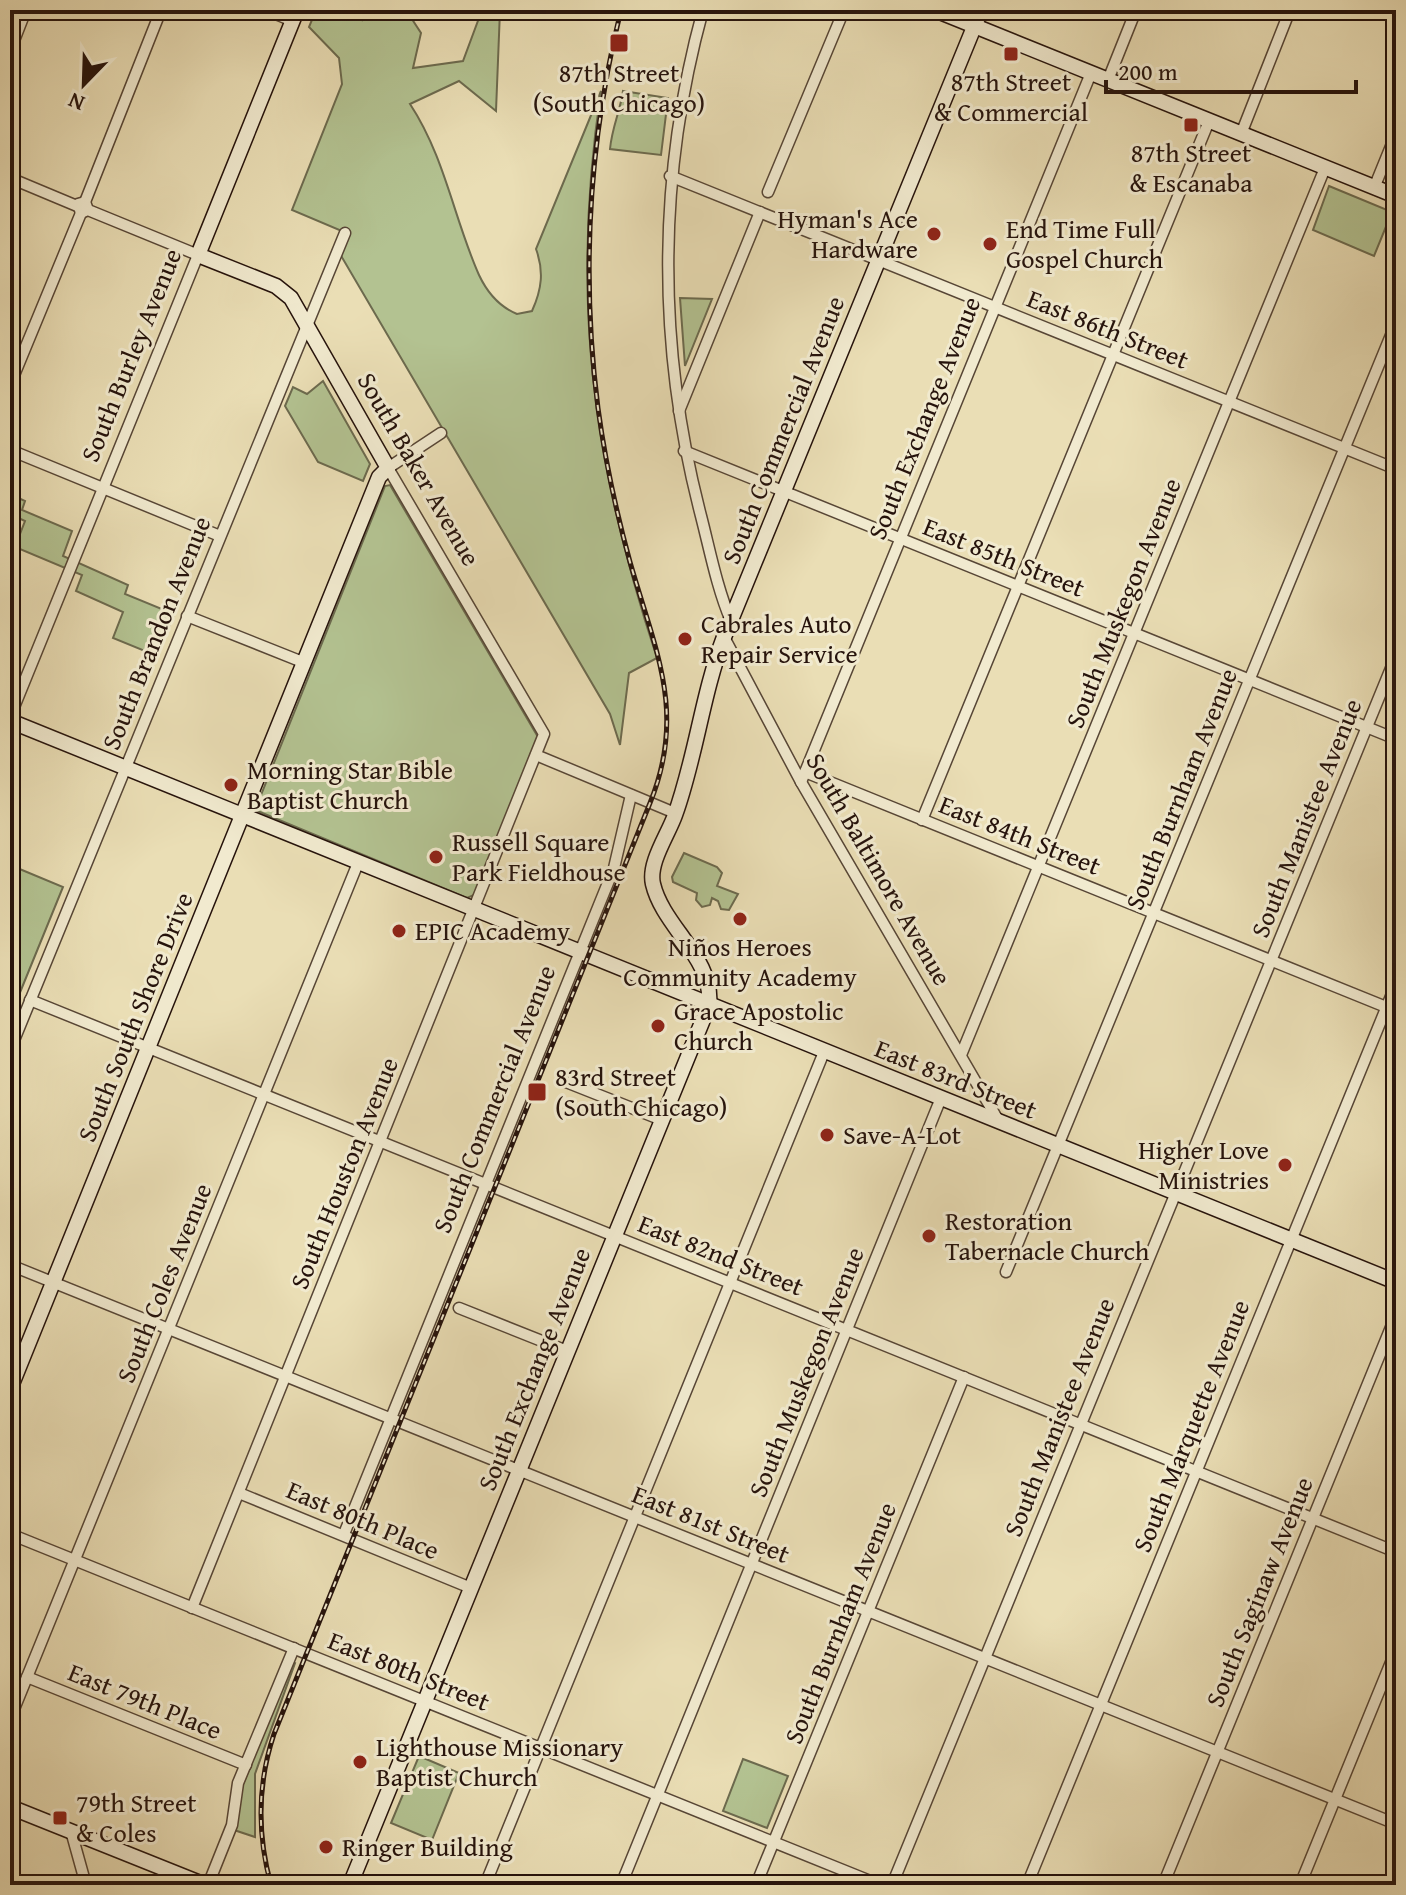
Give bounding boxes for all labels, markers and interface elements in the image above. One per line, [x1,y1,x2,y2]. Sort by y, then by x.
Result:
marker: 87th Street (South Chicago) [608,32,630,54]
north arrow [44,44,124,124]
scale bar [1106,44,1356,94]
marker: 87th Street & Commercial [1002,45,1020,63]
place label: 87th Street (South Chicago) [533,53,705,122]
text: 200 m [1118,54,1178,89]
place label: 87th Street & Commercial [934,62,1088,131]
text: N [63,85,89,120]
marker: 87th Street & Escanaba [1182,116,1200,134]
place label: 87th Street & Escanaba [1129,133,1253,202]
place label: Hyman's Ace Hardware [777,199,918,268]
place label: End Time Full Gospel Church [1006,209,1163,278]
marker: Hyman's Ace Hardware [925,225,943,243]
marker: End Time Full Gospel Church [981,235,999,253]
street label: South Burley Avenue [70,242,191,467]
street label: East 86th Street [1022,278,1195,379]
street label: South Commercial Avenue [711,290,854,570]
street label: South Exchange Avenue [857,290,990,545]
street label: South Baker Avenue [348,365,491,573]
street label: South Muskegon Avenue [1055,472,1191,734]
street label: East 85th Street [918,506,1091,607]
street label: South Brandon Avenue [91,510,220,756]
place label: Cabrales Auto Repair Service [701,604,858,673]
marker: Cabrales Auto Repair Service [676,630,694,648]
street label: South Burnham Avenue [1114,662,1247,915]
street label: South Manistee Avenue [1240,692,1371,943]
street label: South Baltimore Avenue [797,745,962,992]
place label: Morning Star Bible Baptist Church [247,750,453,819]
marker: Morning Star Bible Baptist Church [222,776,240,794]
street label: East 84th Street [934,784,1107,885]
place label: Russell Square Park Fieldhouse [452,822,626,891]
marker: Russell Square Park Fieldhouse [427,848,445,866]
street label: South South Shore Drive [67,886,202,1148]
marker: Niños Heroes Community Academy [731,910,749,928]
place label: EPIC Academy [415,911,570,950]
marker: EPIC Academy [390,922,408,940]
place label: Niños Heroes Community Academy [623,927,857,996]
street label: South Commercial Avenue [422,959,565,1239]
place label: Grace Apostolic Church [674,991,843,1060]
marker: Grace Apostolic Church [649,1017,667,1035]
street label: East 83rd Street [869,1028,1043,1129]
street label: South Houston Avenue [279,1051,408,1295]
place label: 83rd Street (South Chicago) [555,1057,727,1126]
marker: 83rd Street (South Chicago) [526,1081,548,1103]
place label: Save-A-Lot [843,1115,961,1154]
marker: Save-A-Lot [818,1126,836,1144]
place label: Higher Love Ministries [1138,1130,1269,1199]
marker: Higher Love Ministries [1276,1156,1294,1174]
street label: South Coles Avenue [106,1177,221,1389]
place label: Restoration Tabernacle Church [945,1201,1150,1270]
street label: East 82nd Street [632,1204,810,1306]
marker: Restoration Tabernacle Church [920,1227,938,1245]
street label: South Exchange Avenue [467,1241,600,1496]
street label: South Muskegon Avenue [738,1241,874,1503]
street label: South Manistee Avenue [993,1291,1124,1542]
street label: South Marquette Avenue [1122,1294,1259,1558]
street label: East 80th Place [281,1470,446,1569]
street label: South Saginaw Avenue [1195,1471,1323,1713]
street label: East 81st Street [627,1474,796,1573]
street label: South Burnham Avenue [773,1496,906,1749]
street label: East 80th Street [323,1620,496,1721]
street label: East 79th Place [63,1652,228,1749]
place label: Lighthouse Missionary Baptist Church [376,1727,623,1796]
marker: Lighthouse Missionary Baptist Church [351,1753,369,1771]
place label: 79th Street & Coles [76,1783,196,1852]
marker: 79th Street & Coles [51,1809,69,1827]
place label: Ringer Building [342,1827,513,1866]
marker: Ringer Building [317,1838,335,1856]

